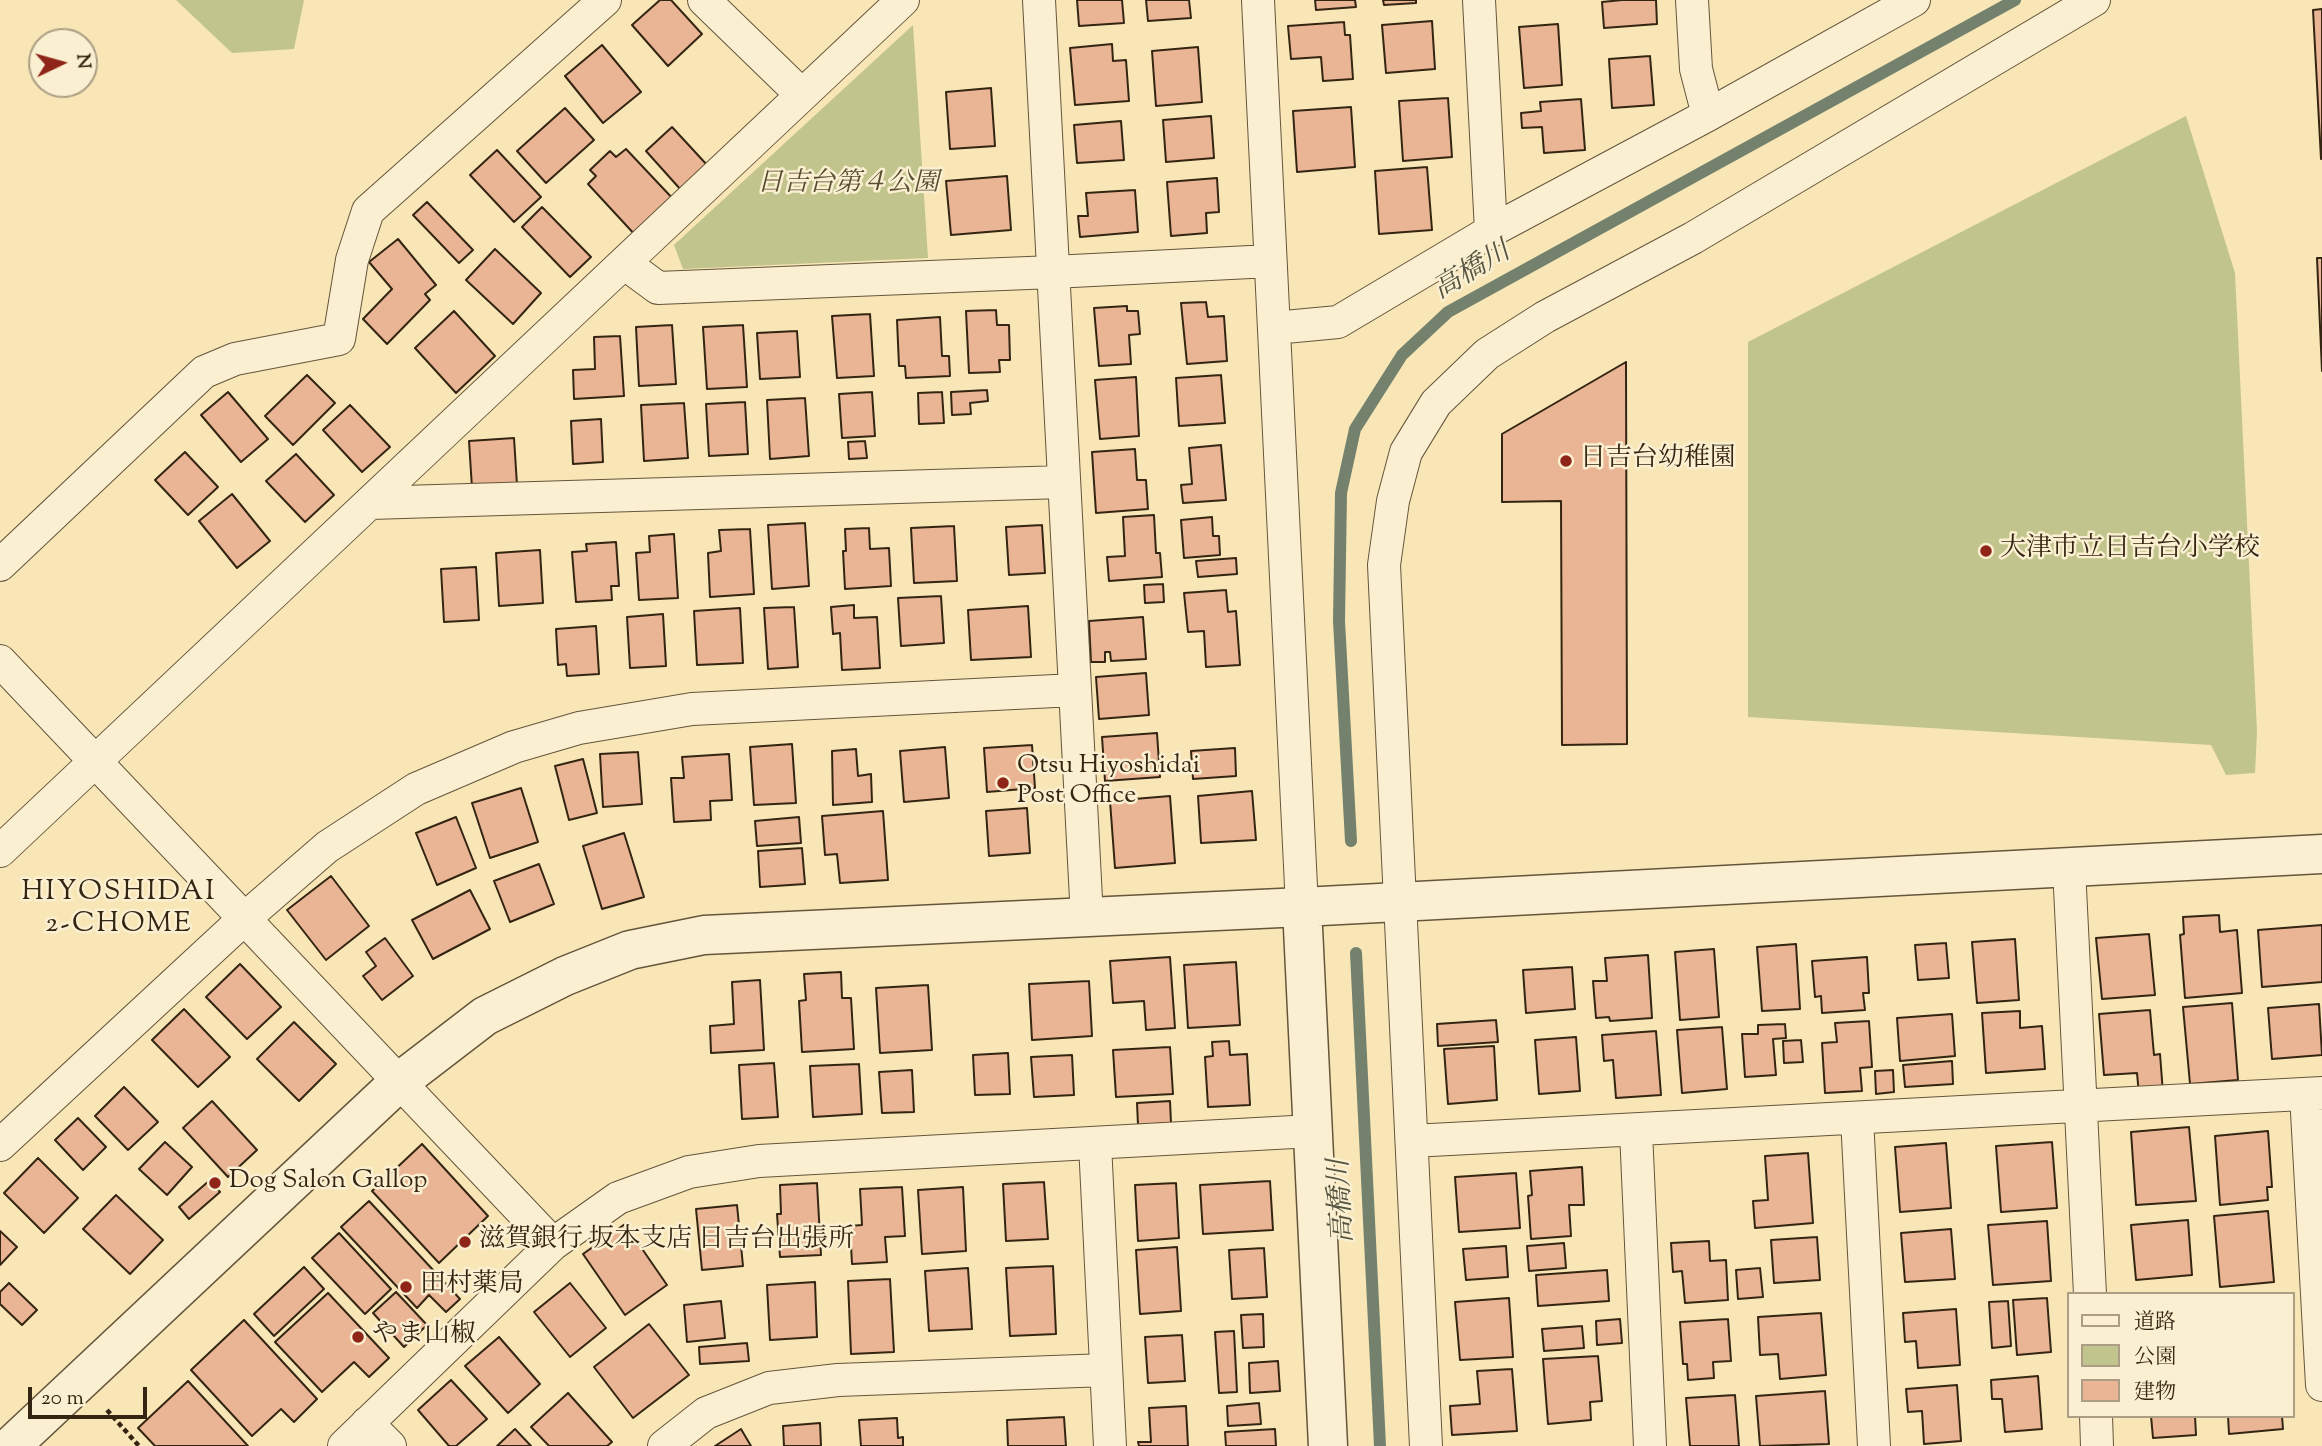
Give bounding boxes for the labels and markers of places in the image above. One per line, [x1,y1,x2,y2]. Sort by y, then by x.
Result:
place label: 日吉台幼稚園 [1580,445,1736,477]
marker: 日吉台幼稚園 [1558,453,1574,469]
place label: 大津市立日吉台小学校 [2000,535,2260,567]
marker: 大津市立日吉台小学校 [1978,543,1994,559]
place label: Otsu Hiyoshidai Post Office [1017,752,1200,814]
marker: Otsu Hiyoshidai Post Office [995,775,1011,791]
place label: Dog Salon Gallop [229,1167,428,1199]
marker: Dog Salon Gallop [207,1175,223,1191]
place label: 滋賀銀行 坂本支店 日吉台出張所 [479,1226,854,1258]
marker: 滋賀銀行 坂本支店 日吉台出張所 [457,1234,473,1250]
place label: 田村薬局 [420,1271,524,1303]
marker: 田村薬局 [398,1279,414,1295]
place label: やま山椒 [372,1321,476,1353]
marker: やま山椒 [350,1329,366,1345]

